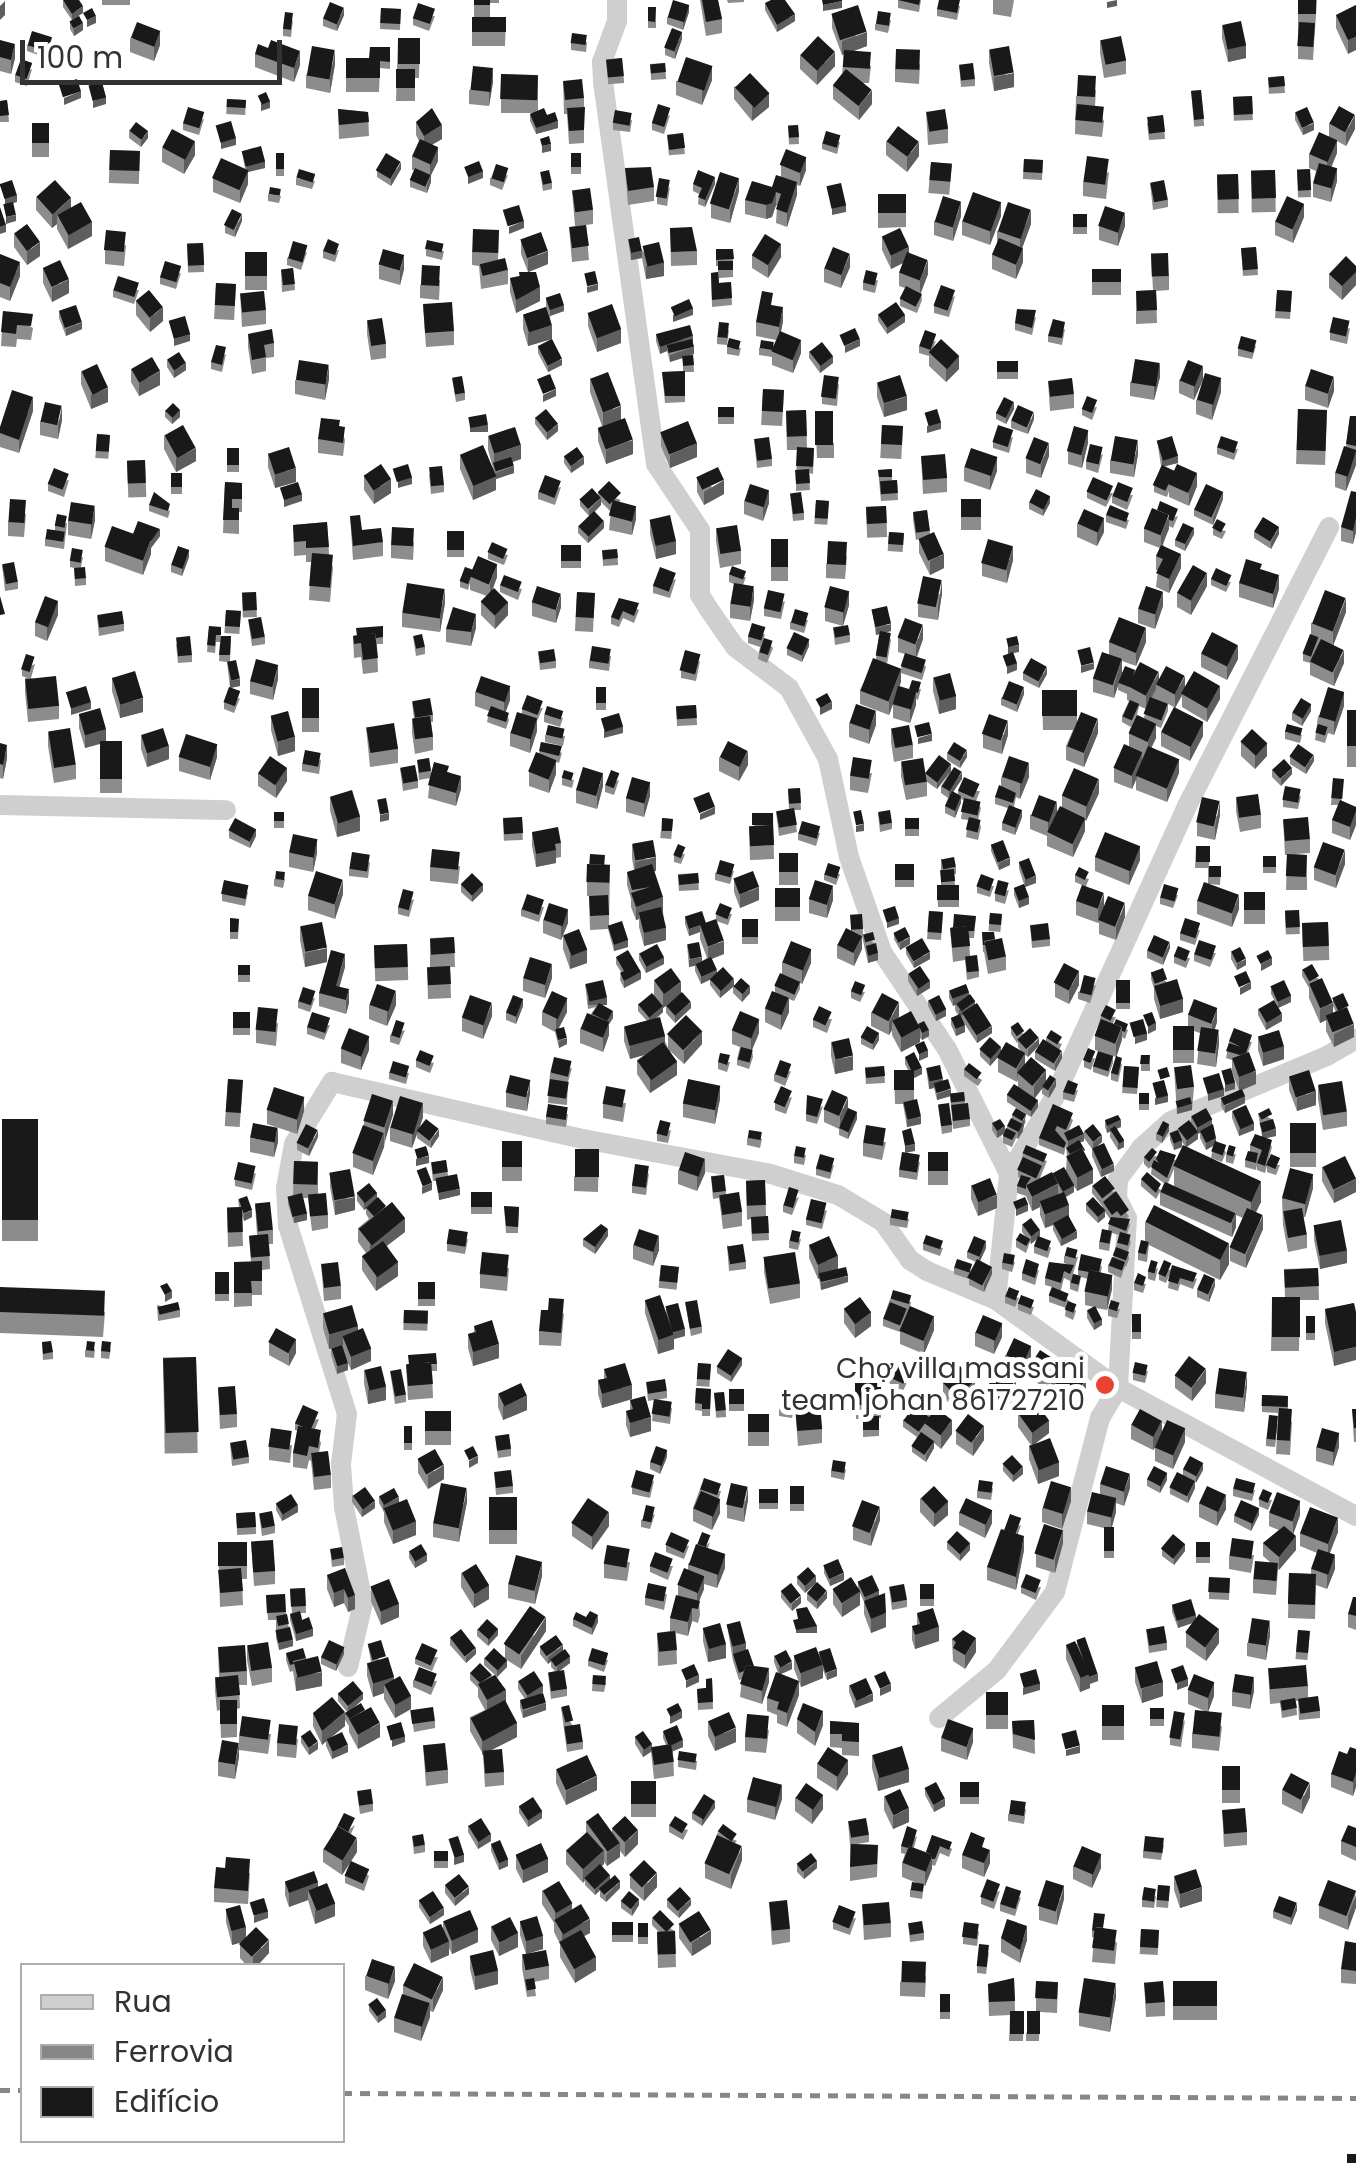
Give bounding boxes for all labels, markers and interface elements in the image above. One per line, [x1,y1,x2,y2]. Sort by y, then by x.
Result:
scale bar [25,20,288,82]
text: 100 m [37,36,123,79]
place label: Chợ villa massani team johan 861727210 [781,1352,1085,1418]
marker: Chợ villa massani team johan 861727210 [1094,1374,1116,1396]
legend [20,1963,345,2143]
text: Rua [114,1980,172,2023]
text: Ferrovia [114,2030,234,2073]
text: Edifício [114,2080,219,2123]

